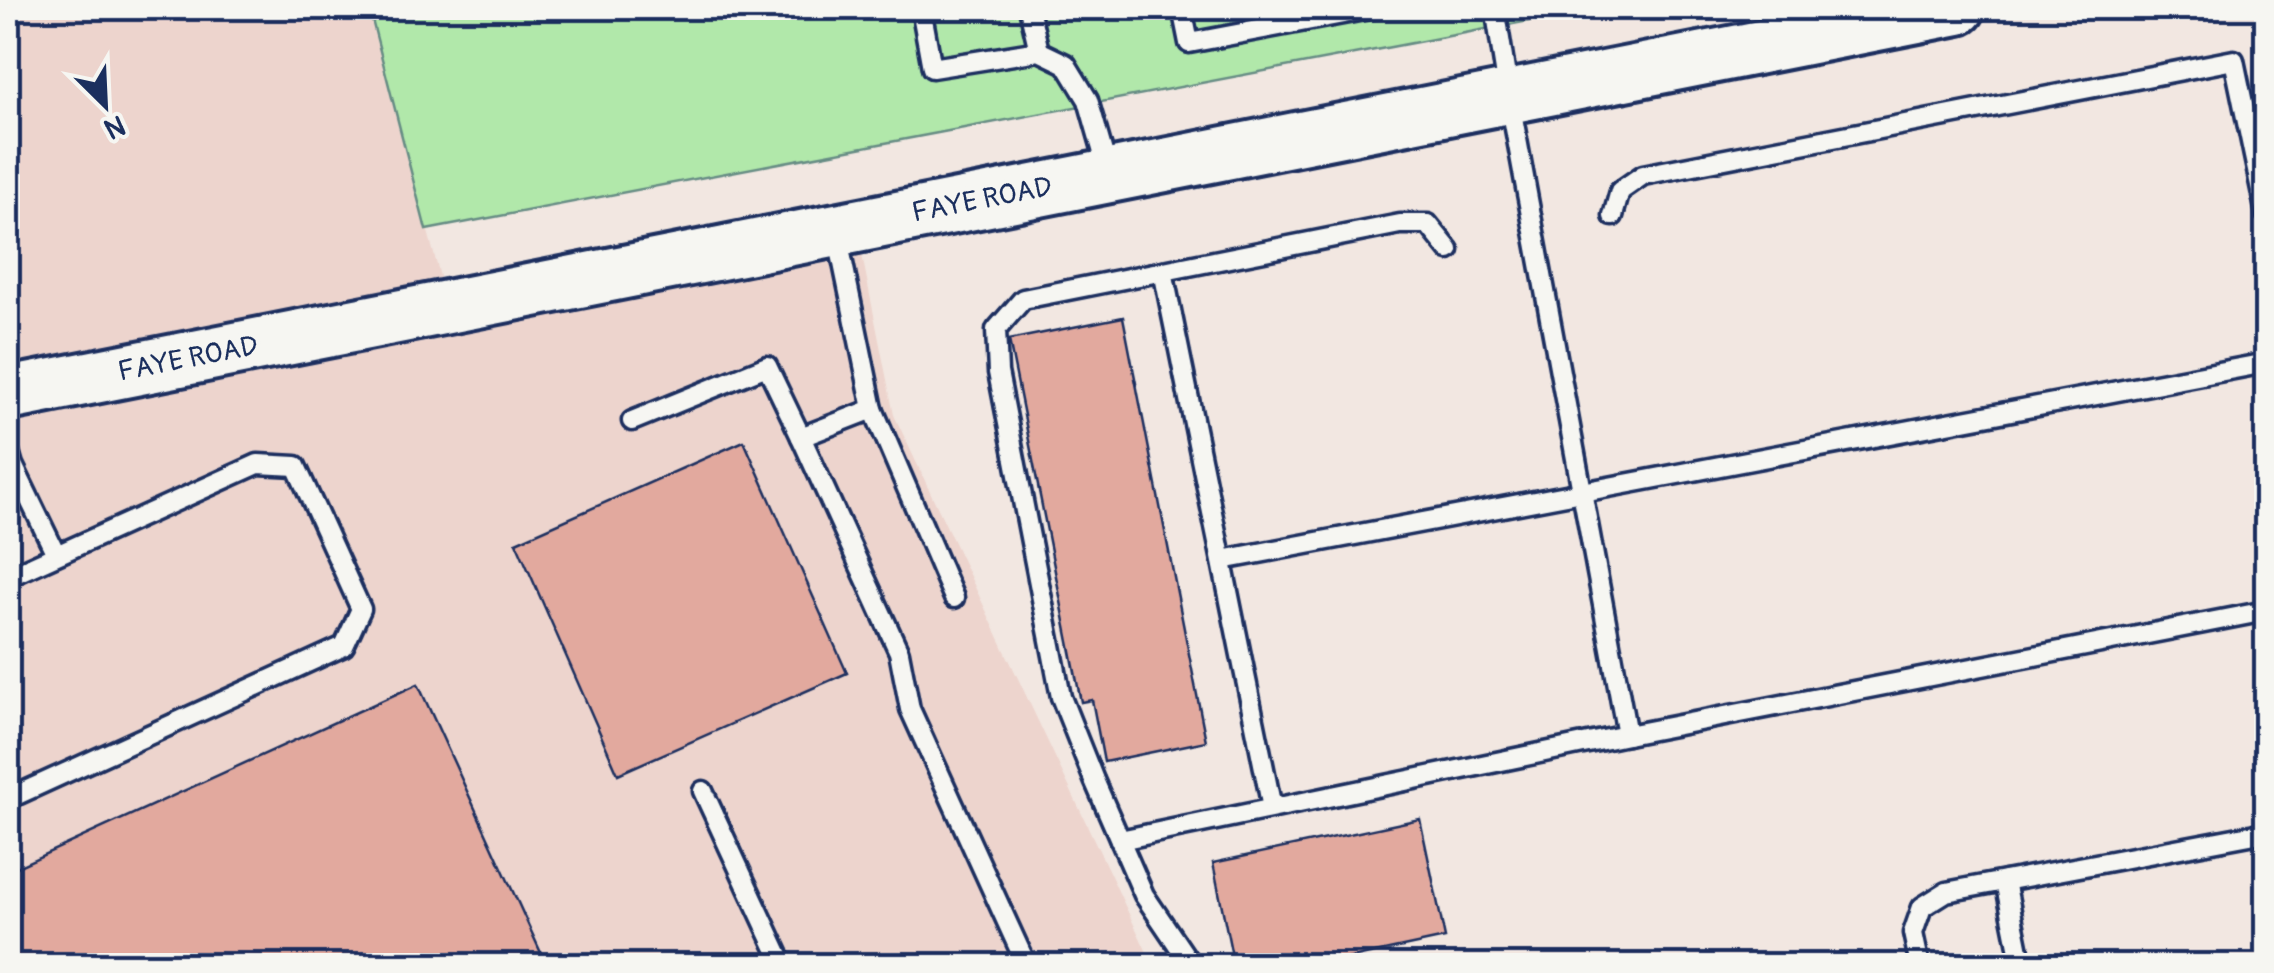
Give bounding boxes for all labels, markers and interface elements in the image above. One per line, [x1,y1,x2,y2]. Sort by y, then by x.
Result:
north arrow [55,55,155,155]
text: N [99,107,130,146]
street label: FAYE ROAD [909,169,1055,231]
street label: FAYE ROAD [115,328,261,390]

